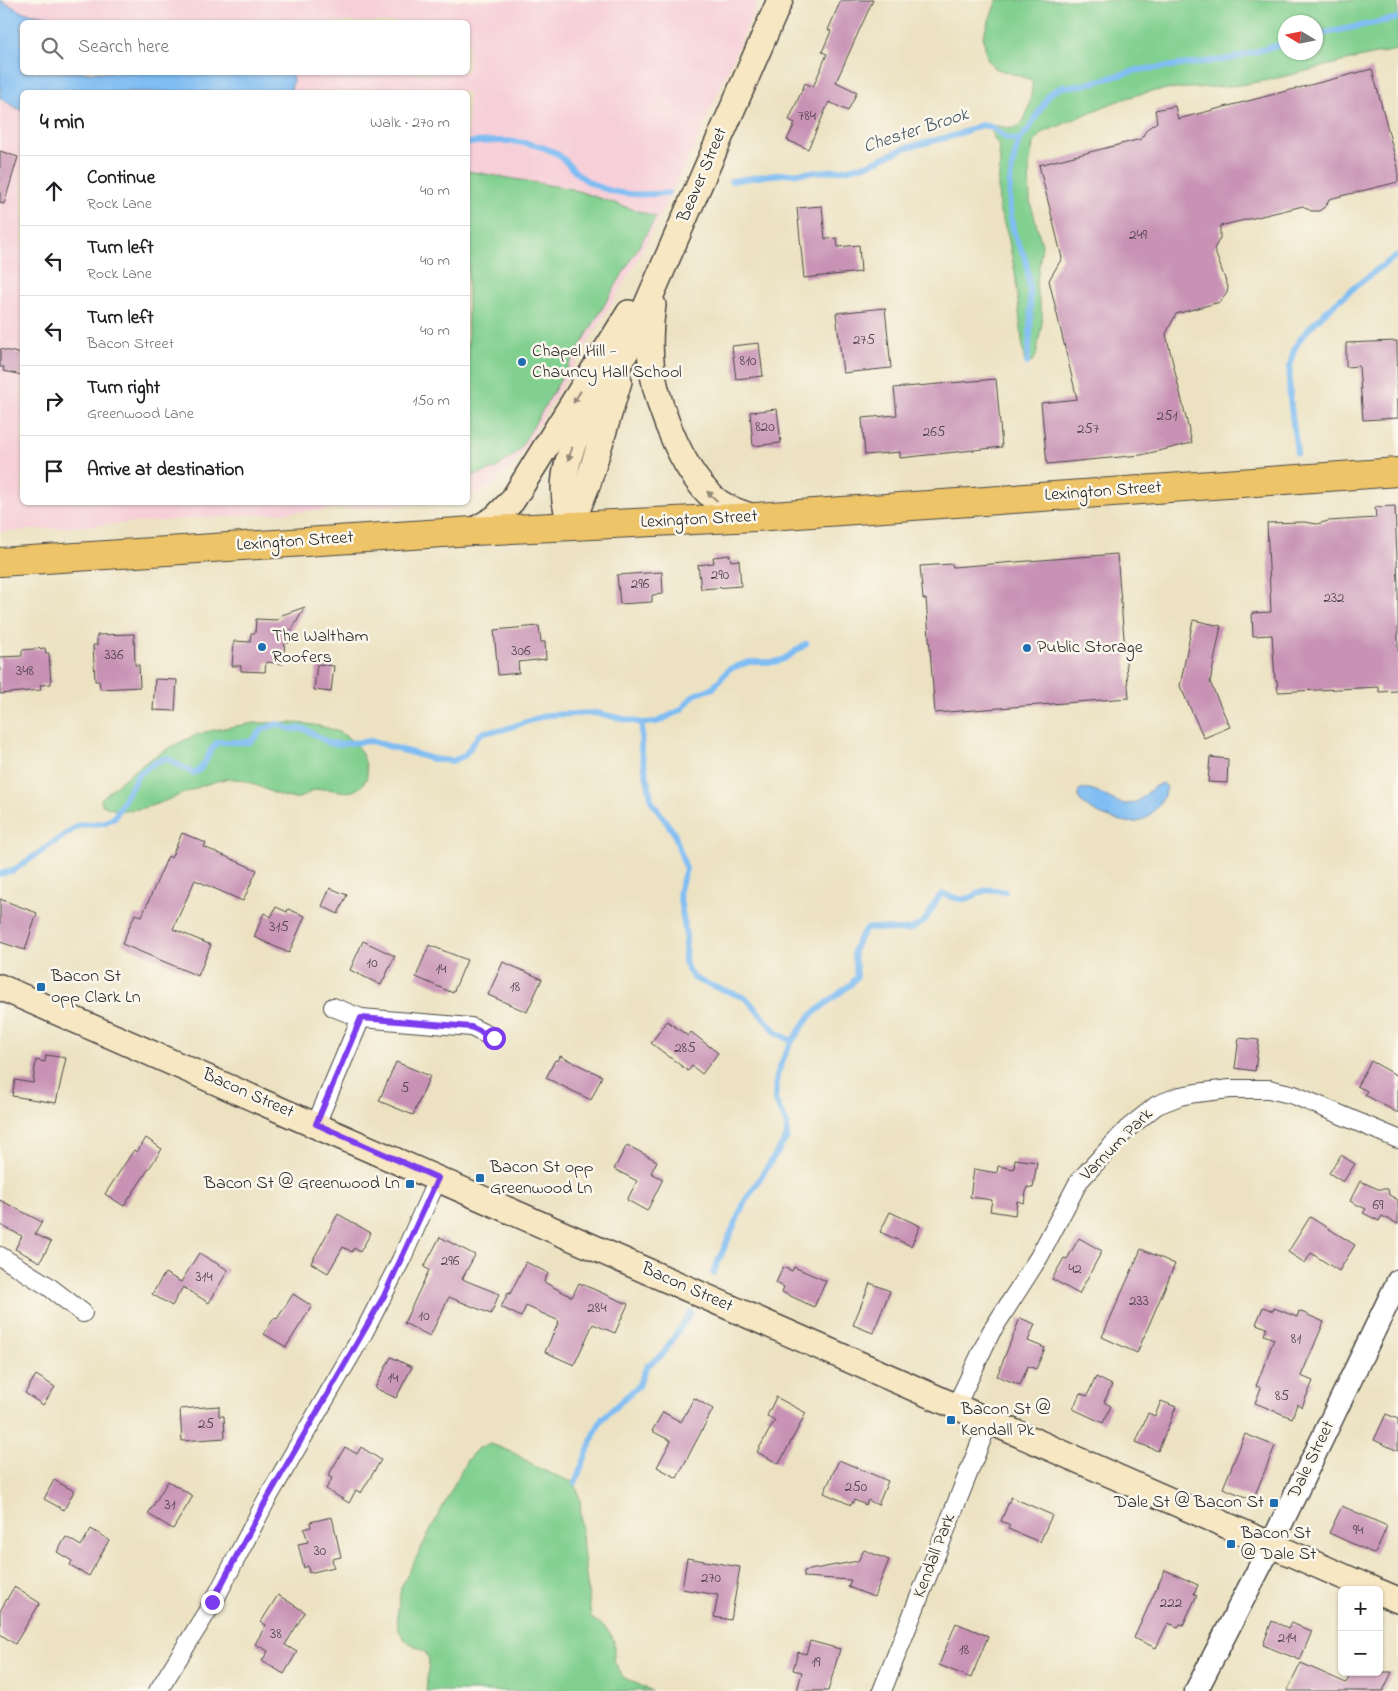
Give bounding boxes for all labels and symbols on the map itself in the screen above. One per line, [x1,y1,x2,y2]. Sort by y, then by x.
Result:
north arrow [1278,15,1323,60]
water label: Chester Brook [860,101,973,161]
house number: 784 [798,105,816,127]
street label: Beaver Street [671,123,735,227]
house number: 249 [1129,224,1148,246]
house number: 275 [853,329,876,351]
place label: Chapel Hill - Chauncy Hall School [532,339,682,386]
house number: 810 [740,350,757,372]
marker: Chapel Hill - Chauncy Hall School [516,356,528,368]
one-way arrow [572,390,581,403]
house number: 251 [1157,405,1178,427]
house number: 820 [755,416,775,438]
house number: 257 [1077,418,1099,440]
house number: 265 [923,421,946,443]
one-way arrow [566,446,573,461]
street label: Lexington Street [1044,475,1162,510]
one-way arrow [706,490,718,502]
street label: Lexington Street [640,504,758,537]
street label: Lexington Street [236,525,354,560]
house number: 290 [711,564,730,586]
house number: 296 [631,573,650,595]
house number: 232 [1323,587,1345,609]
place label: The Waltham Roofers [272,624,368,671]
place label: Public Storage [1037,635,1144,662]
house number: 306 [511,640,531,662]
marker: The Waltham Roofers [256,641,268,653]
marker: Public Storage [1021,642,1033,654]
house number: 336 [105,644,124,666]
house number: 348 [16,660,34,682]
house number: 315 [269,916,289,938]
house number: 10 [366,952,378,974]
house number: 14 [436,958,446,980]
place label: Bacon St opp Clark Ln [50,964,141,1011]
house number: 18 [510,976,521,998]
marker: Bacon St opp Clark Ln [35,981,47,993]
route start [483,1027,506,1050]
house number: 285 [674,1037,696,1059]
street label: Bacon Street [197,1062,298,1126]
house number: 5 [401,1077,410,1099]
street label: Varnum Park [1074,1103,1159,1188]
place label: Bacon St opp Greenwood Ln [489,1155,594,1202]
place label: Bacon St @ Greenwood Ln [203,1171,400,1197]
marker: Bacon St opp Greenwood Ln [474,1172,486,1184]
marker: Bacon St @ Greenwood Ln [404,1178,416,1190]
house number: 69 [1372,1194,1384,1216]
house number: 296 [441,1250,460,1272]
street label: Bacon Street [636,1256,737,1320]
house number: 42 [1068,1258,1082,1280]
house number: 314 [195,1266,213,1288]
house number: 233 [1129,1290,1149,1312]
house number: 284 [587,1297,607,1319]
house number: 10 [418,1305,430,1327]
house number: 81 [1291,1328,1301,1350]
house number: 14 [388,1367,398,1389]
house number: 85 [1275,1385,1290,1407]
place label: Bacon St @ Kendall Pk [960,1397,1051,1444]
house number: 25 [198,1413,214,1435]
marker: Bacon St @ Kendall Pk [945,1414,957,1426]
street label: Dale Street [1281,1417,1342,1504]
house number: 250 [845,1476,868,1498]
place label: Dale St @ Bacon St [1113,1490,1264,1516]
house number: 31 [165,1494,176,1516]
marker: Dale St @ Bacon St [1268,1497,1280,1509]
street label: Kendall Park [907,1510,963,1602]
house number: 94 [1353,1519,1363,1541]
place label: Bacon St @ Dale St [1240,1521,1316,1568]
marker: Bacon St @ Dale St [1225,1538,1237,1550]
house number: 30 [314,1540,327,1562]
house number: 270 [701,1567,722,1589]
route end [201,1591,224,1614]
house number: 222 [1160,1592,1183,1614]
house number: 38 [270,1623,282,1645]
house number: 214 [1278,1627,1296,1649]
house number: 18 [959,1639,970,1661]
house number: 19 [811,1651,821,1673]

